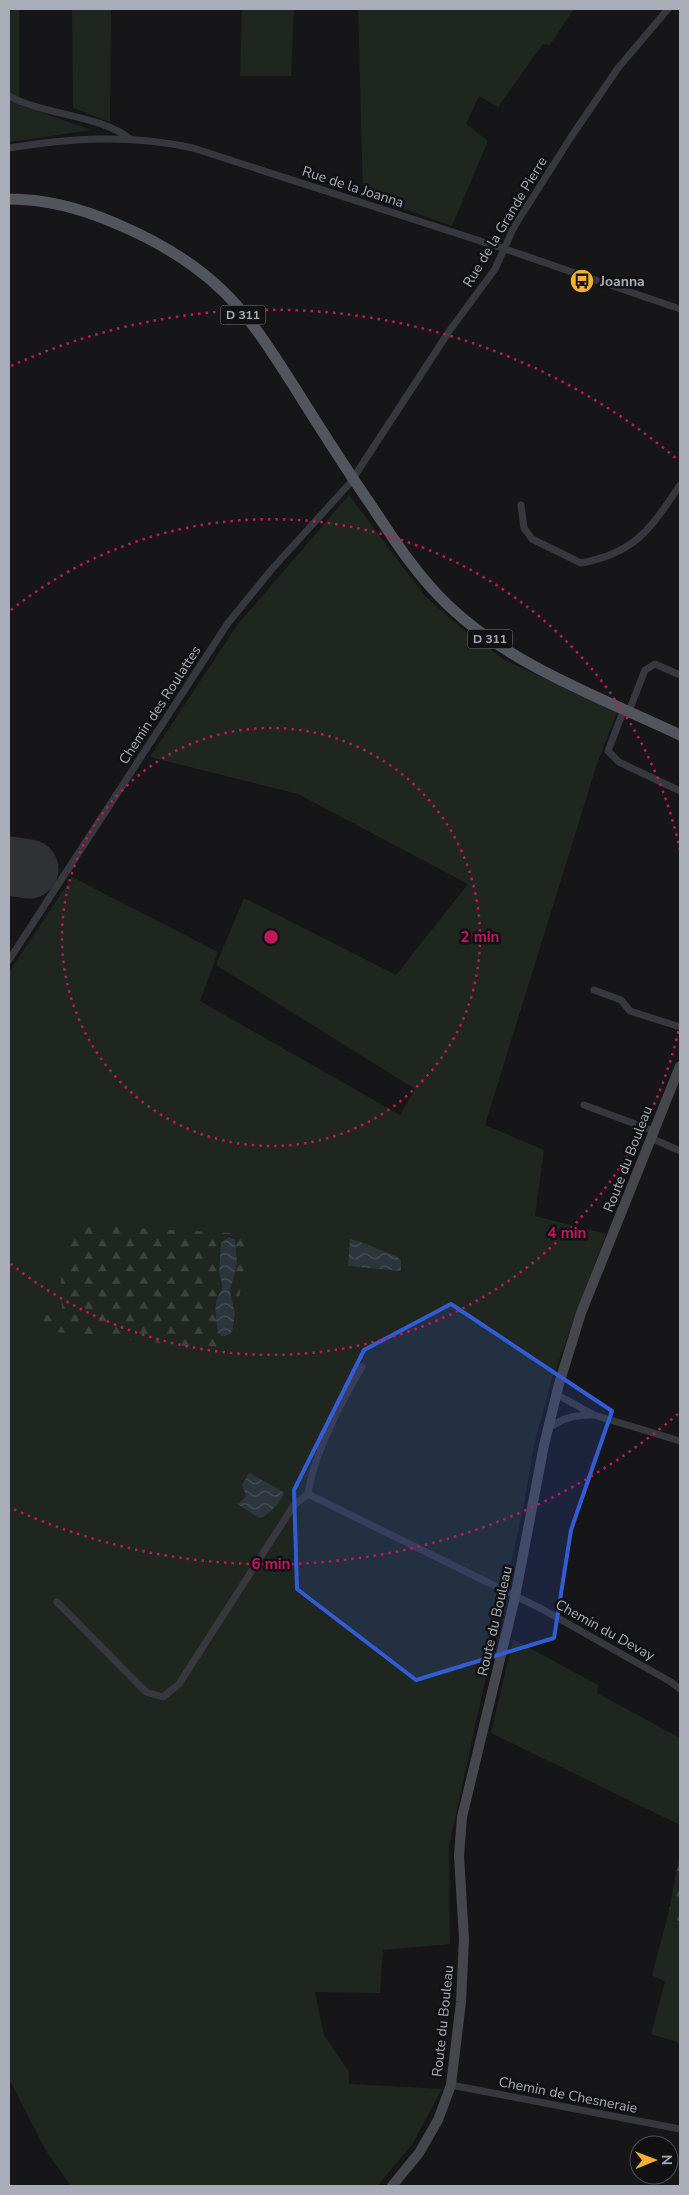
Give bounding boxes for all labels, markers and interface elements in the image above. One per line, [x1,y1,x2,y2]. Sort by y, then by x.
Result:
street label: Rue de la Grande Pierre [458,153,552,291]
street label: Rue de la Joanna [300,162,406,212]
bus stop icon: Joanna [569,268,595,294]
place label: Joanna [599,272,645,291]
road number: D 311 [220,306,266,324]
road number: D 311 [468,630,512,648]
street label: Chemin des Roulattes [115,642,206,768]
text: 2 min [461,927,499,947]
centre of rings [262,928,280,946]
street label: Route du Bouleau [599,1103,657,1215]
text: 4 min [548,1223,586,1243]
text: 6 min [252,1554,290,1574]
street label: Route du Bouleau [473,1564,517,1678]
street label: Chemin du Devay [552,1595,659,1666]
street label: Route du Bouleau [428,1964,458,2078]
street label: Chemin de Chesneraie [497,2072,639,2118]
north arrow [629,2135,679,2185]
text: N [657,2154,676,2165]

